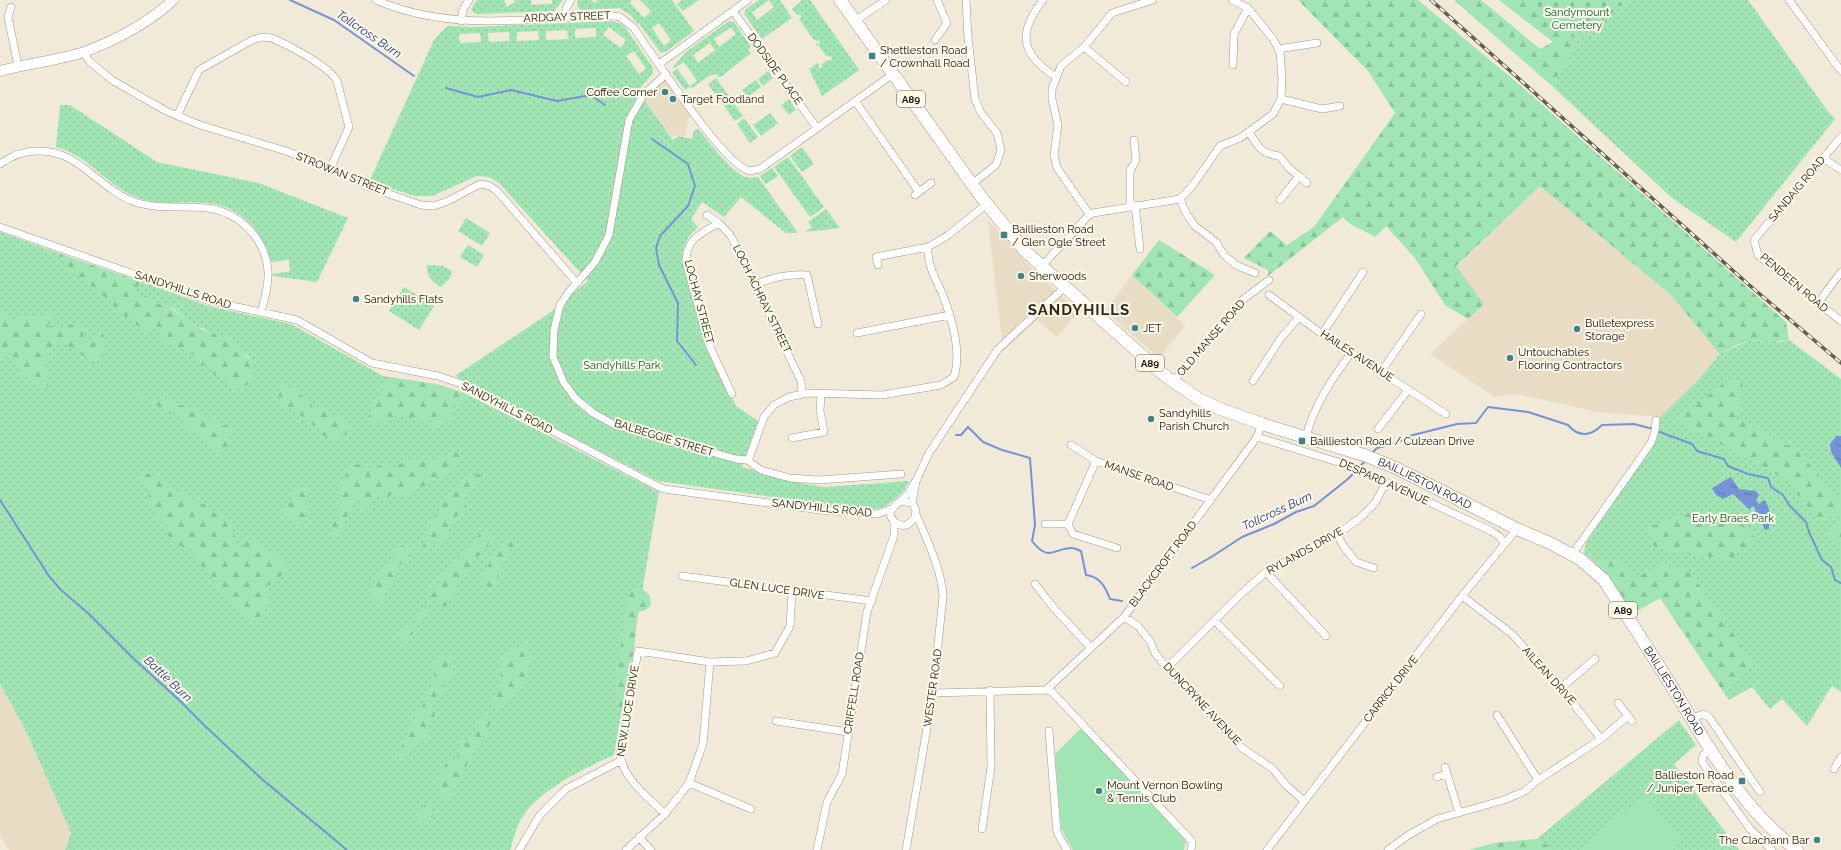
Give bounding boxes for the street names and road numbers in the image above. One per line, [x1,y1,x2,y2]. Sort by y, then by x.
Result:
street label: ARDGAY STREET [523,9,611,25]
street label: DODSIDE PLACE [745,31,806,108]
road number: A89 [897,91,925,107]
street label: STROWAN STREET [294,149,390,199]
street label: SANDAIG ROAD [1766,154,1828,224]
street label: LOCH ACHRAY STREET [730,243,794,356]
street label: PENDEEN ROAD [1757,251,1831,315]
street label: LOCHAY STREET [681,258,717,346]
street label: SANDYHILLS ROAD [133,268,233,312]
street label: OLD MANSE ROAD [1174,297,1248,379]
street label: HAILES AVENUE [1318,327,1396,385]
road number: A89 [1136,355,1164,371]
street label: SANDYHILLS ROAD [459,379,555,437]
street label: BALBEGGIE STREET [613,417,716,459]
street label: BAILLIESTON ROAD [1376,455,1474,512]
street label: DESPARD AVENUE [1337,456,1431,508]
street label: MANSE ROAD [1103,458,1175,494]
street label: SANDYHILLS ROAD [771,496,873,520]
street label: BLACKCROFT ROAD [1126,518,1200,610]
street label: RYLANDS DRIVE [1264,524,1346,577]
street label: GLEN LUCE DRIVE [729,576,826,602]
road number: A89 [1609,602,1637,618]
street label: AILEAN DRIVE [1519,644,1579,708]
street label: BAILLIESTON ROAD [1641,644,1707,738]
street label: WESTER ROAD [921,648,945,728]
street label: CRIFFELL ROAD [841,651,867,735]
street label: CARRICK DRIVE [1361,653,1421,725]
street label: DUNCRYNE AVENUE [1160,660,1244,748]
street label: NEW LUCE DRIVE [614,664,642,758]

